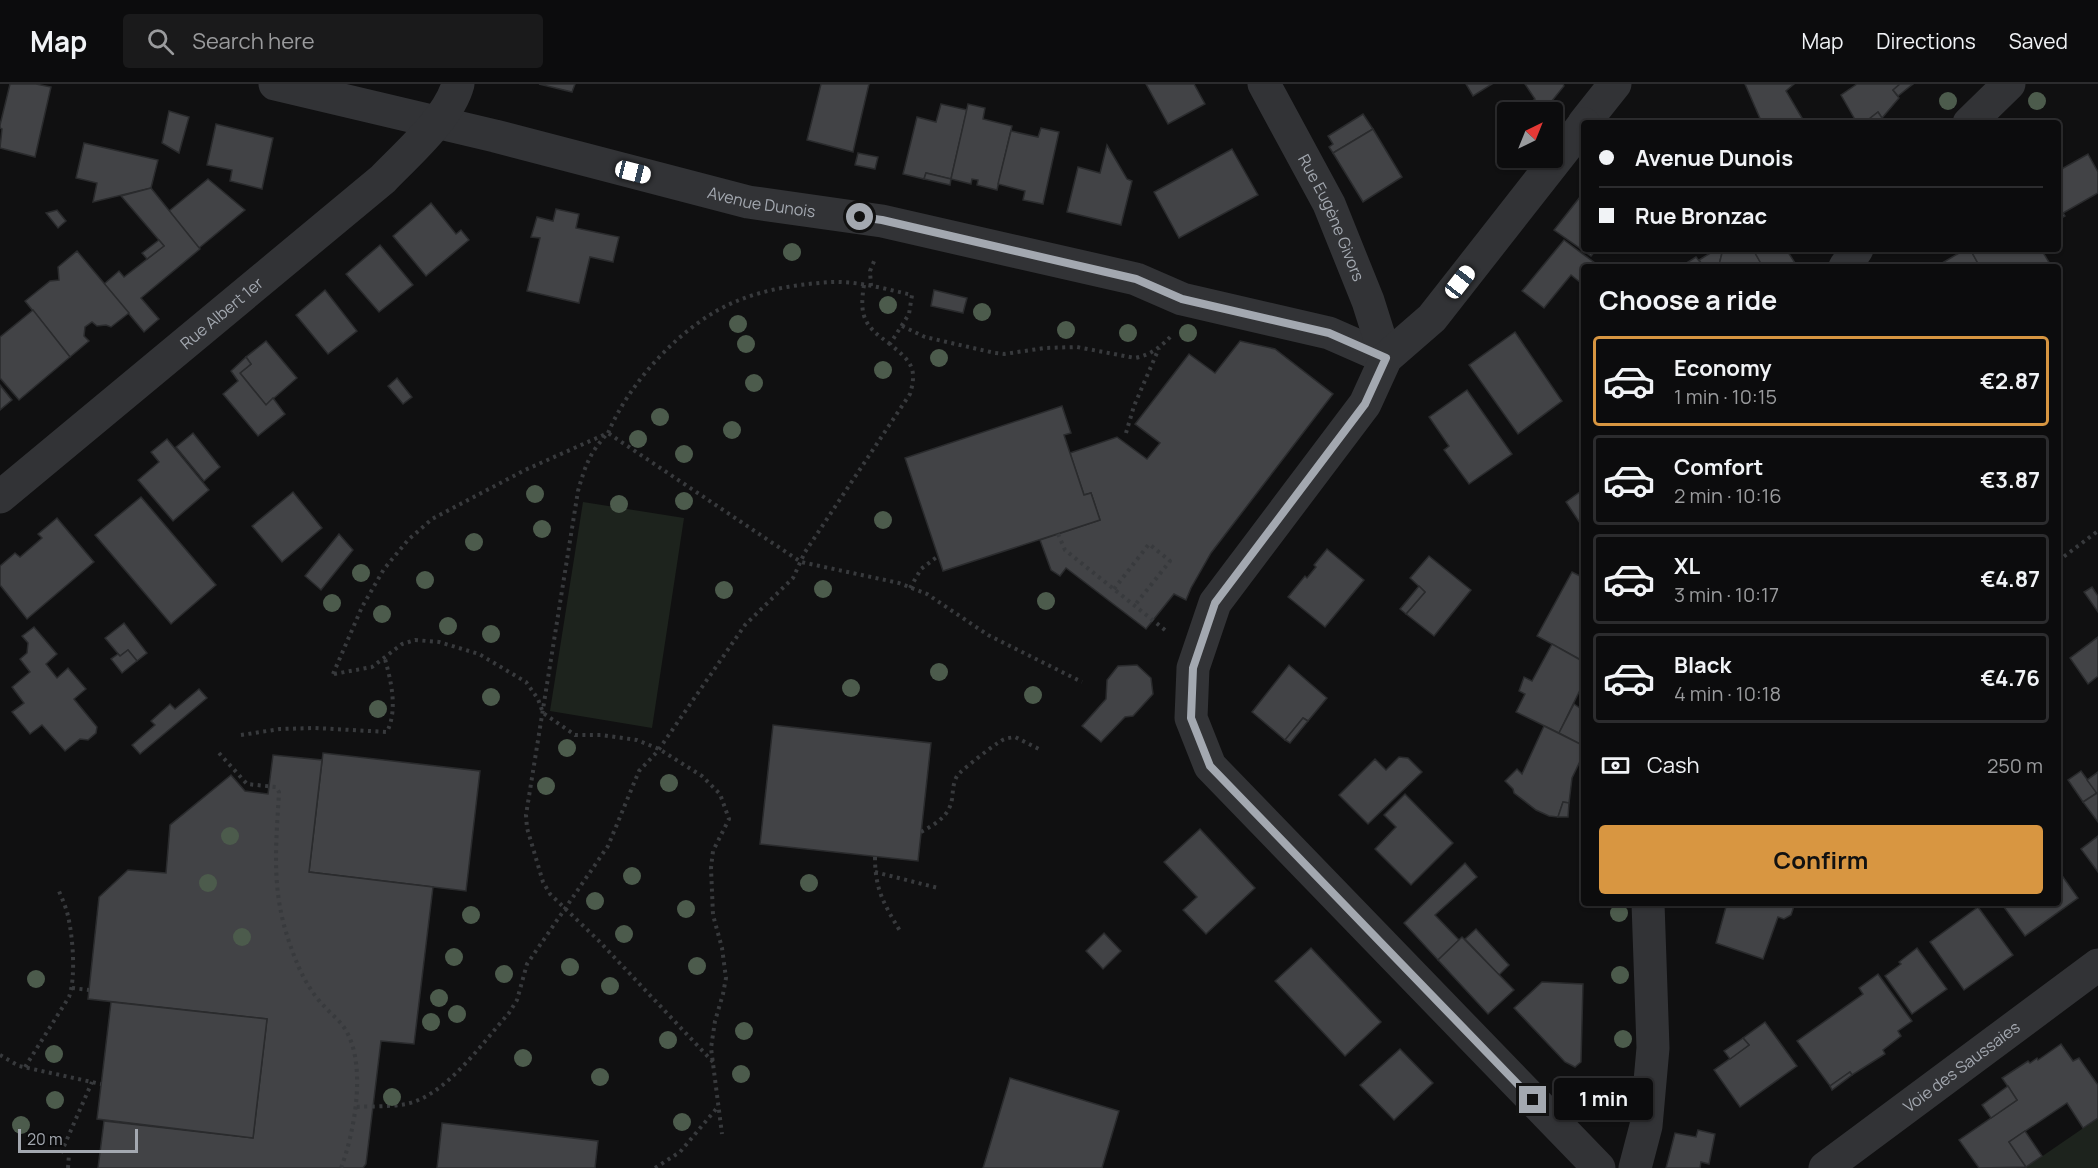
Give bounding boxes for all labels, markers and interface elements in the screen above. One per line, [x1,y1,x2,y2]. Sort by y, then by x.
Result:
search box [123,14,543,68]
text: Map [30,22,87,60]
icon: search [144,25,177,58]
text: Search here [192,26,315,56]
text: Map [1802,27,1843,55]
text: Directions [1876,27,1976,55]
text: Saved [2009,27,2068,55]
north arrow [1497,102,1563,168]
map controls [1497,102,1563,168]
text: Avenue Dunois [1635,143,1793,173]
street label: Rue Eugène Givors [1293,150,1370,284]
car [613,159,653,185]
street label: Avenue Dunois [705,181,817,222]
text: Rue Bronzac [1635,201,1767,231]
route start [846,203,873,230]
car [1442,262,1478,302]
street label: Rue Albert 1er [175,272,268,354]
text: Choose a ride [1599,281,1777,318]
text: Economy [1674,353,1772,383]
icon: car [1602,354,1656,408]
text: €2.87 [1980,366,2040,396]
text: 1 min · 10:15 [1674,383,1777,410]
text: Comfort [1674,452,1763,482]
icon: car [1602,453,1656,507]
text: €3.87 [1980,465,2040,495]
text: 2 min · 10:16 [1674,482,1782,509]
text: XL [1674,551,1700,581]
icon: car [1602,552,1656,606]
text: €4.87 [1981,564,2040,594]
text: 3 min · 10:17 [1674,581,1779,608]
text: Black [1674,650,1731,680]
icon: car [1602,651,1656,705]
text: €4.76 [1980,663,2040,693]
text: 4 min · 10:18 [1674,680,1781,707]
icon: cash [1599,749,1632,782]
text: Cash [1647,750,1700,780]
text: 250 m [1987,752,2043,779]
button: Confirm [1599,825,2043,894]
street label: Voie des Saussaies [1899,1016,2024,1117]
callout: 1 min [1554,1079,1653,1121]
text: 1 min [1579,1085,1628,1112]
route end [1519,1086,1546,1113]
scale bar [18,1126,138,1154]
text: 20 m [27,1128,63,1150]

